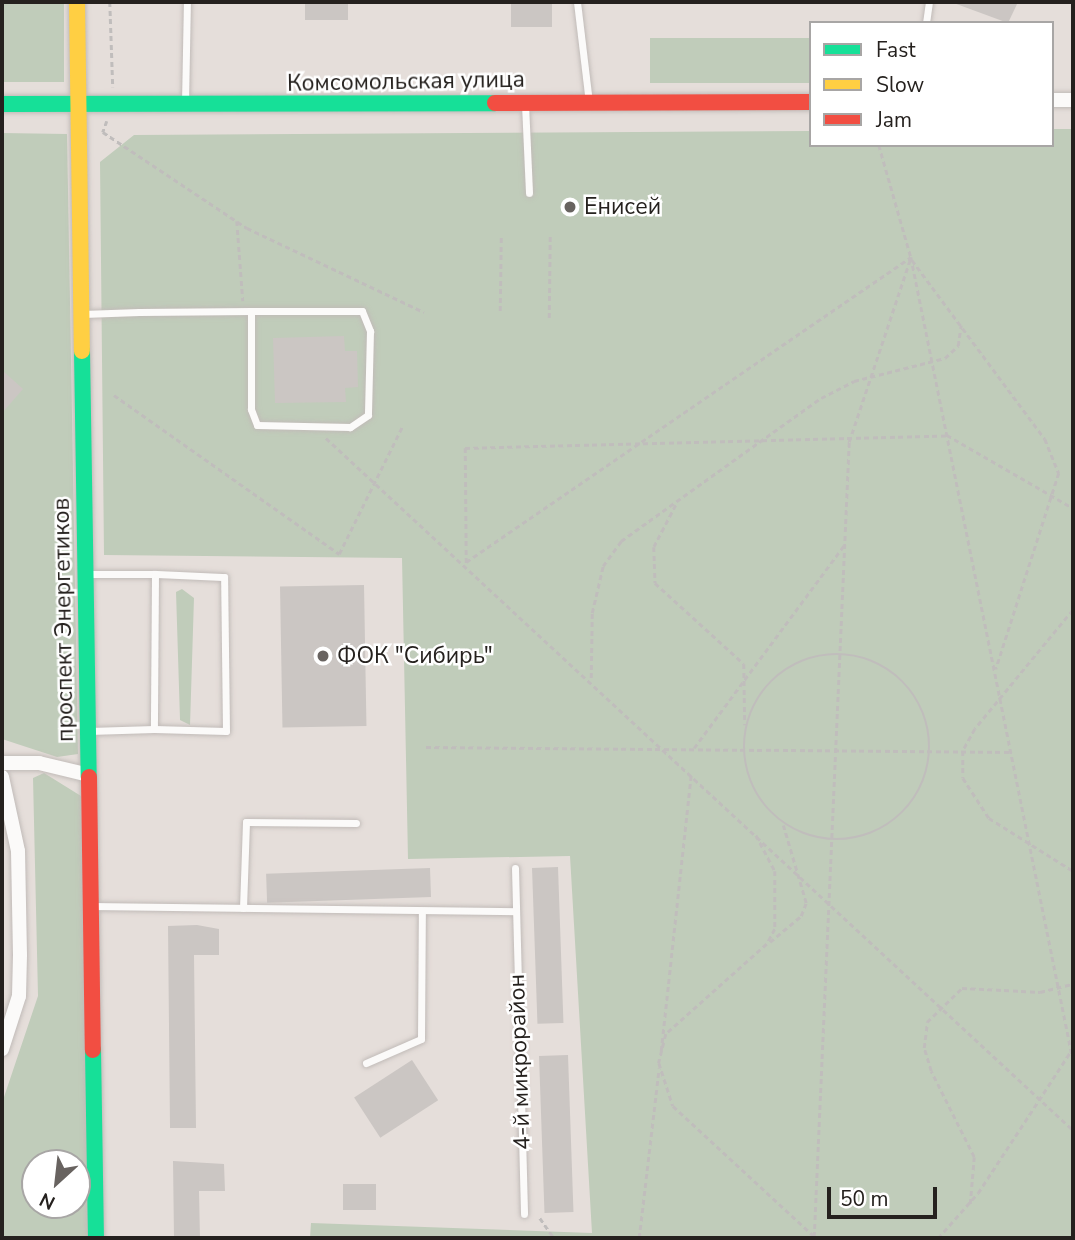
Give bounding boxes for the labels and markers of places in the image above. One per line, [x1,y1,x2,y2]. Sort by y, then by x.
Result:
place label: Енисей [584,193,661,221]
marker: Енисей [562,199,578,215]
place label: ФОК "Сибирь" [337,642,493,670]
marker: ФОК "Сибирь" [315,648,331,664]

